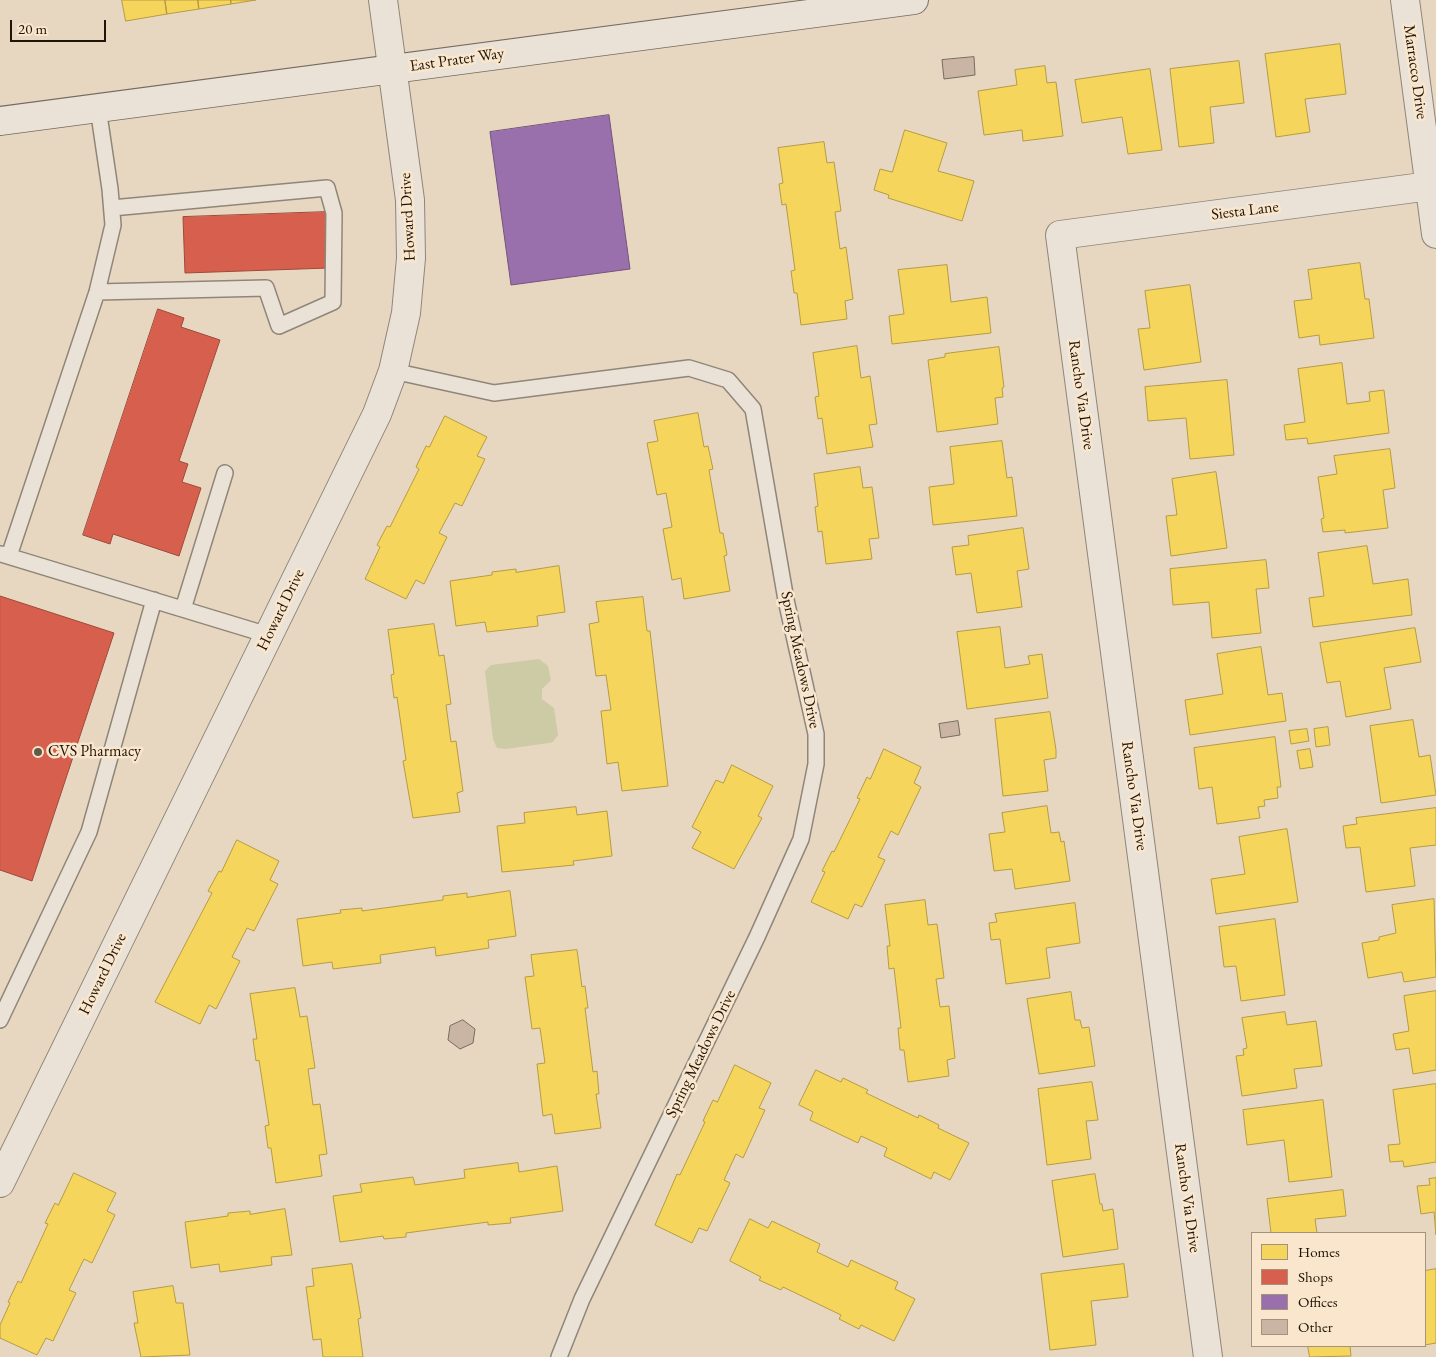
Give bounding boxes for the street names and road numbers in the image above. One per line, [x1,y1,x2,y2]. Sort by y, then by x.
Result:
street label: Marracco Drive [1399,24,1431,120]
street label: East Prater Way [409,44,505,76]
street label: Howard Drive [396,172,420,262]
street label: Siesta Lane [1210,197,1280,225]
street label: Rancho Via Drive [1064,339,1098,451]
street label: Howard Drive [253,566,309,654]
street label: Spring Meadows Drive [776,590,824,730]
street label: Rancho Via Drive [1117,740,1151,852]
street label: Howard Drive [75,930,131,1018]
street label: Spring Meadows Drive [662,987,740,1121]
street label: Rancho Via Drive [1170,1142,1204,1254]

